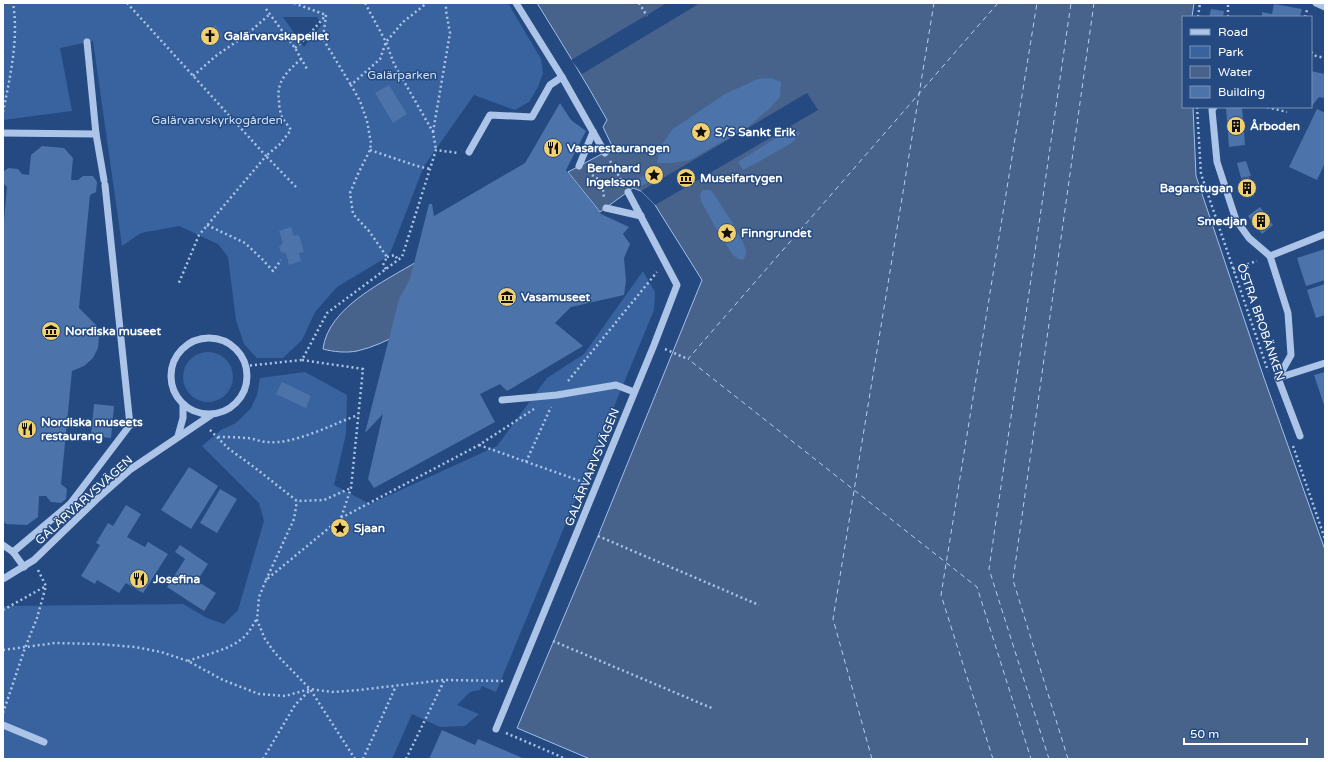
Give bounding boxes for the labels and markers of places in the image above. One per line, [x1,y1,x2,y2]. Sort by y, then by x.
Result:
church icon: Galärvarvskapellet [199,25,221,47]
place label: Galärvarvskapellet [224,29,329,44]
building icon: Årboden [1225,115,1247,137]
place label: Årboden [1250,119,1300,133]
place icon: S/S Sankt Erik [690,121,712,143]
place label: S/S Sankt Erik [715,125,796,139]
restaurant icon: Vasarestaurangen [542,137,564,159]
place label: Vasarestaurangen [567,141,670,156]
place label: Bernhard Ingelsson [586,161,640,190]
place icon: Bernhard Ingelsson [643,164,665,186]
museum icon: Museifartygen [675,167,697,189]
place label: Museifartygen [700,171,783,186]
building icon: Bagarstugan [1236,177,1258,199]
place label: Bagarstugan [1160,181,1233,196]
building icon: Smedjan [1250,210,1272,232]
place label: Smedjan [1197,214,1247,229]
place icon: Finngrundet [716,222,738,244]
place label: Finngrundet [741,226,812,241]
museum icon: Vasamuseet [496,286,518,308]
place label: Vasamuseet [521,290,591,304]
museum icon: Nordiska museet [40,320,62,342]
place label: Nordiska museet [65,324,161,338]
place label: Nordiska museets restaurang [41,415,143,444]
restaurant icon: Nordiska museets restaurang [16,418,38,440]
place icon: Sjaan [329,517,351,539]
place label: Sjaan [354,521,385,536]
restaurant icon: Josefina [128,568,150,590]
place label: Josefina [152,572,200,586]

